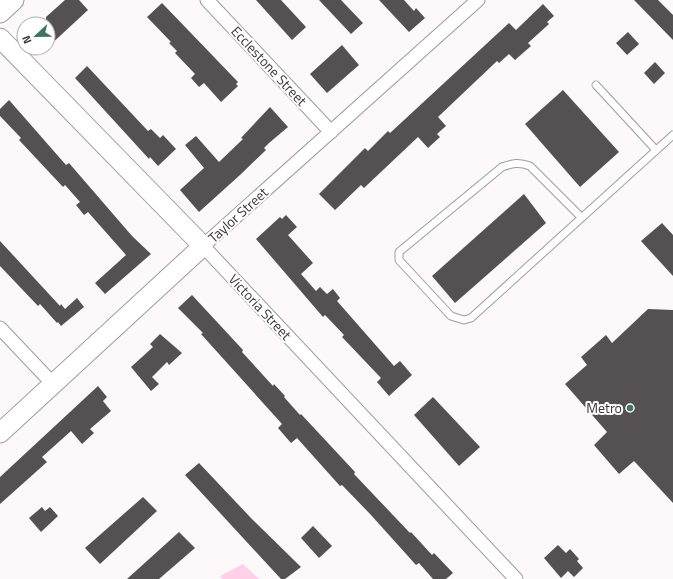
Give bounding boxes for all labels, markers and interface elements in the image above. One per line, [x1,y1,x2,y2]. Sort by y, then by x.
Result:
north arrow [16,16,56,56]
street label: Ecclestone Street [227,21,312,110]
text: N [18,33,36,46]
street label: Taylor Street [203,182,272,247]
street label: Victoria Street [224,269,297,344]
place label: Metro [586,397,622,418]
marker: Metro [625,403,635,413]

